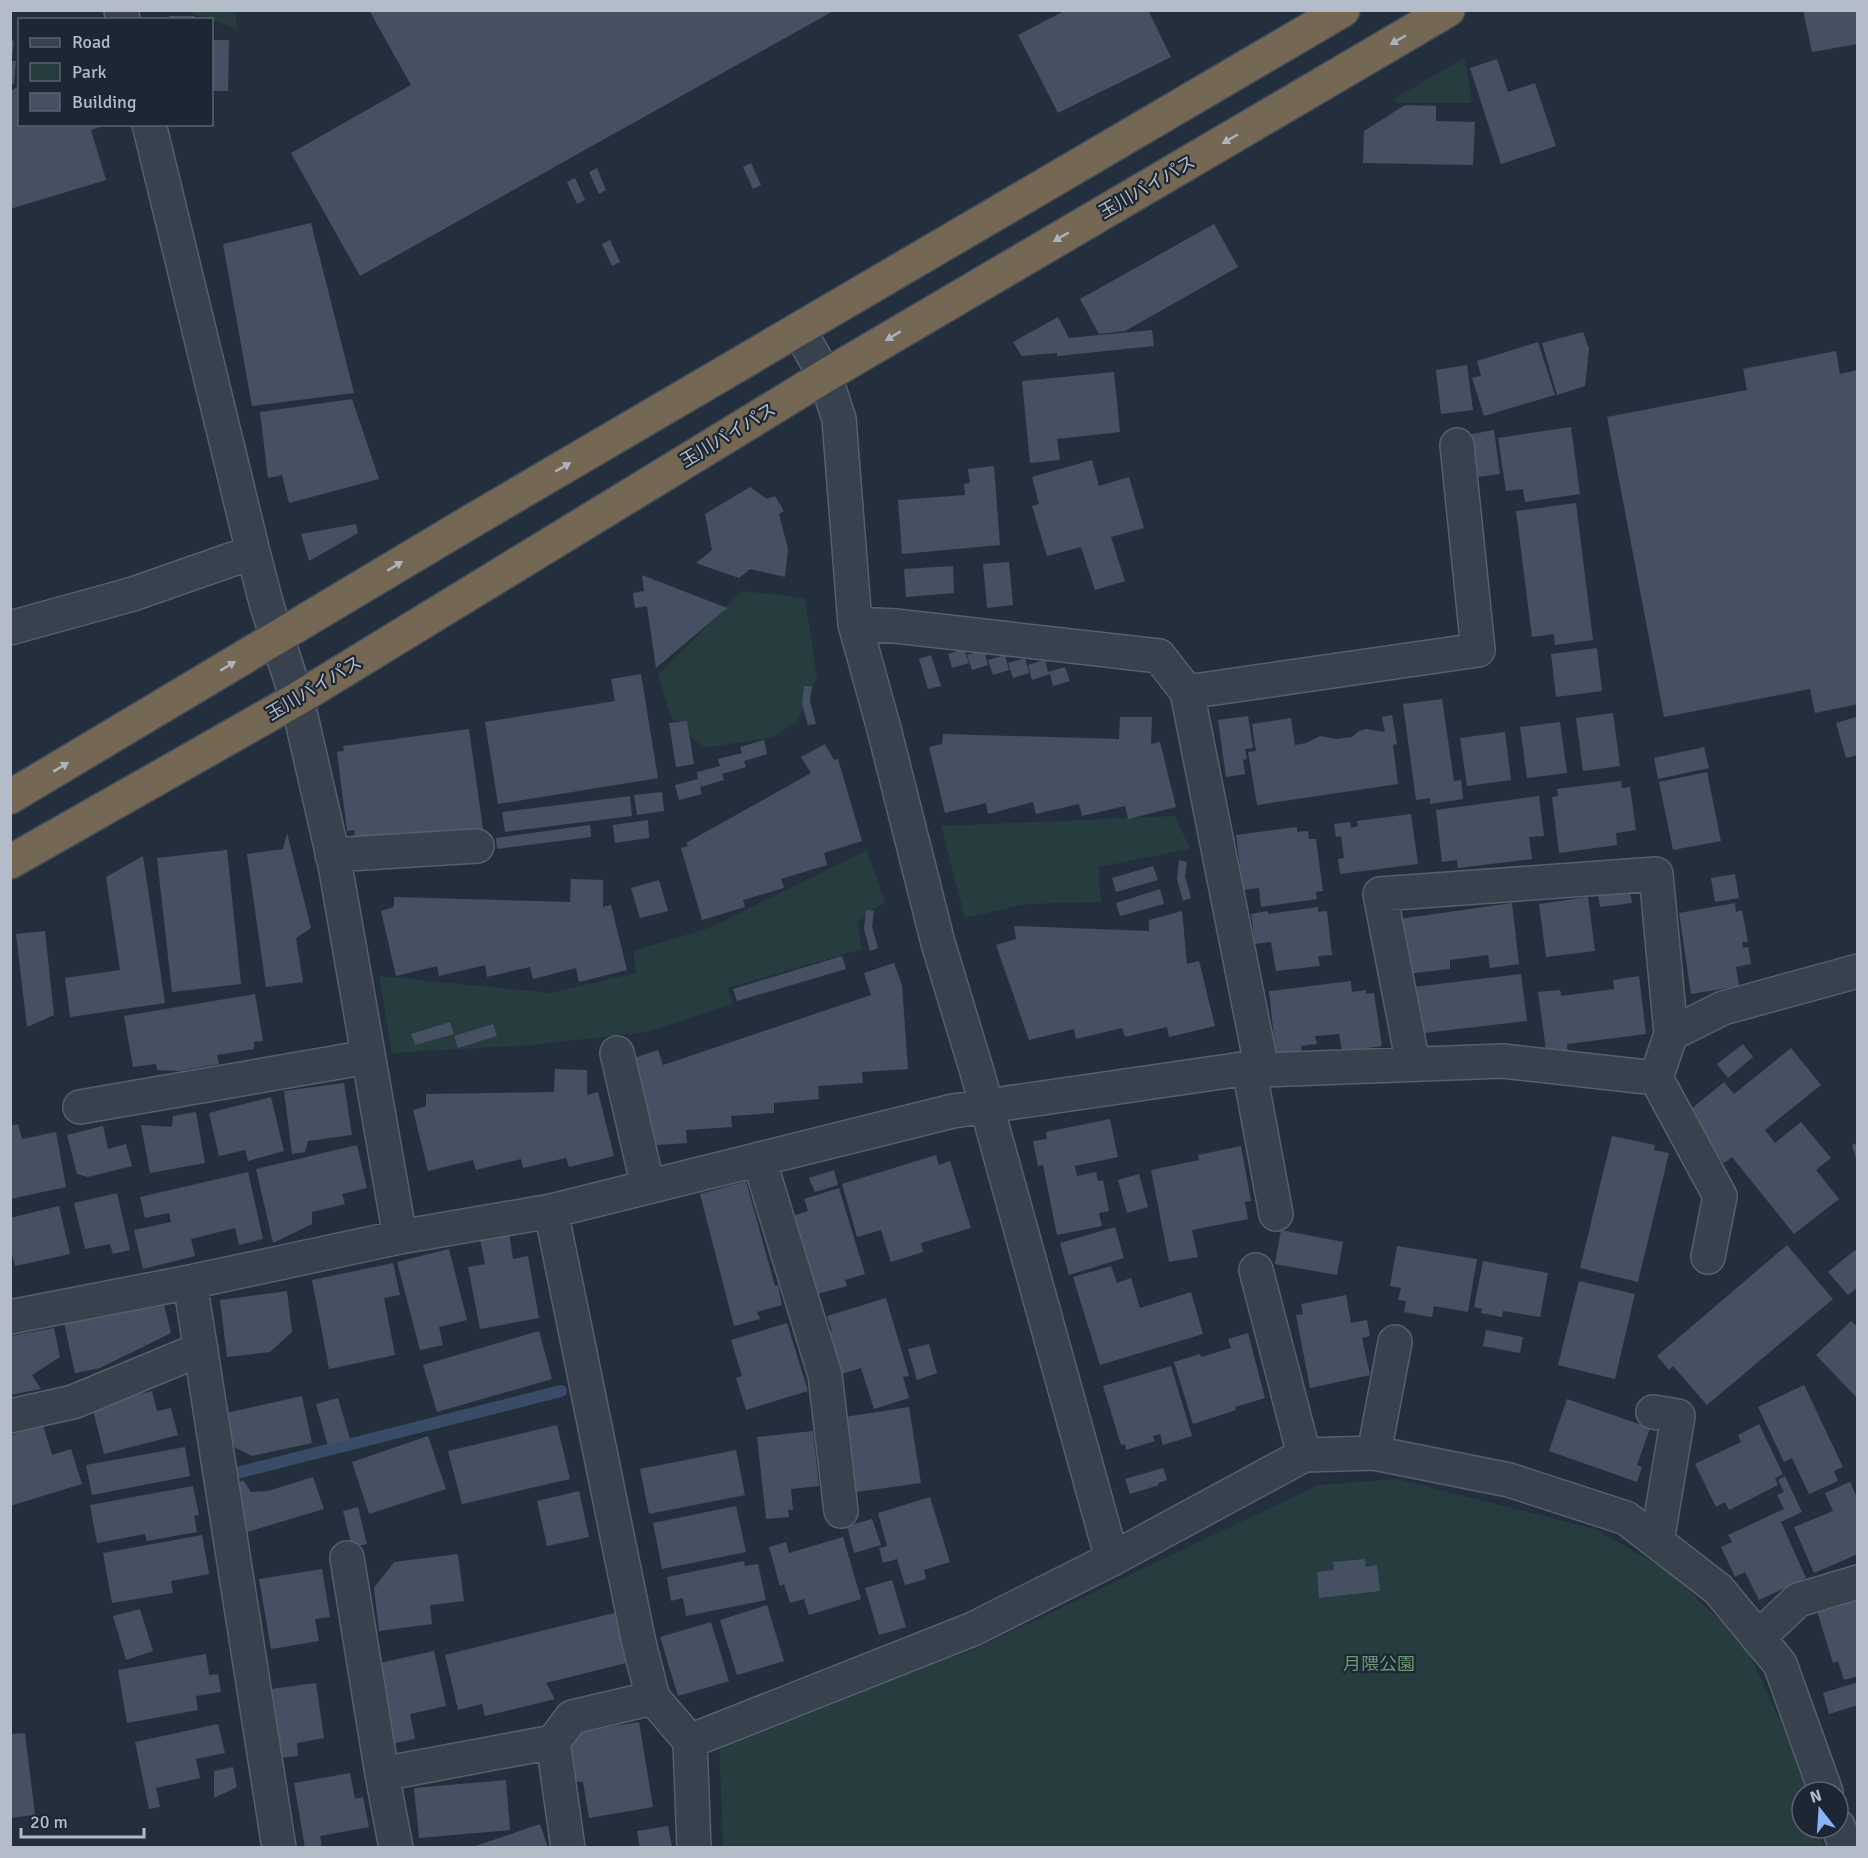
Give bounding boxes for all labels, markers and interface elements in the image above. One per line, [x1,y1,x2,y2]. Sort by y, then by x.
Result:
legend [18,18,213,126]
text: Road [72,31,111,53]
one-way arrow [1389,35,1406,45]
text: Park [72,61,107,83]
text: Building [72,91,136,113]
one-way arrow [1221,133,1238,143]
street label: 玉川バイパス [1095,151,1199,223]
one-way arrow [1052,232,1069,242]
one-way arrow [885,330,901,341]
street label: 玉川バイパス [676,398,780,472]
one-way arrow [555,462,572,472]
one-way arrow [387,561,403,572]
street label: 玉川バイパス [262,651,366,725]
one-way arrow [220,661,237,671]
one-way arrow [53,761,69,772]
park label: 月隈公園 [1343,1653,1415,1675]
north arrow [1790,1780,1850,1840]
text: N [1808,1785,1824,1808]
scale bar [21,1801,144,1839]
text: 20 m [30,1811,68,1833]

